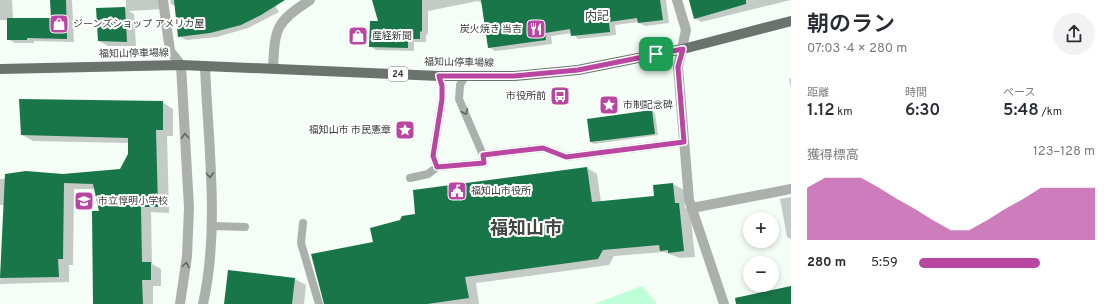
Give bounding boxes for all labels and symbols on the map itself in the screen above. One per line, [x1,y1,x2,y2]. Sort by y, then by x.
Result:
district label: 内記 [585,9,609,25]
shop icon: ジーンズショップ アメリカ屋 [48,13,70,35]
place label: ジーンズショップ アメリカ屋 [73,18,204,31]
restaurant icon: 炭火焼き 当吉 [525,18,547,40]
place label: 炭火焼き 当吉 [460,23,522,36]
shop icon: 産経新聞 [347,25,369,47]
place label: 産経新聞 [372,30,412,43]
pin [639,37,673,71]
street label: 福知山停車場線 [99,47,169,61]
street label: 福知山停車場線 [424,56,494,70]
road number: 24 [388,67,408,81]
bus stop icon: 市役所前 [549,85,571,107]
place label: 市役所前 [506,90,546,103]
place icon: 市制記念碑 [598,94,620,116]
place label: 市制記念碑 [623,99,673,112]
one-way arrow [460,108,468,116]
place icon: 福知山市 市民憲章 [394,119,416,141]
place label: 福知山市 市民憲章 [309,124,391,137]
one-way arrow [180,133,189,139]
one-way arrow [206,172,214,178]
public building icon: 福知山市役所 [446,180,468,202]
place label: 福知山市役所 [471,185,531,198]
school or university icon: 市立惇明小学校 [73,190,95,212]
place label: 市立惇明小学校 [98,195,168,208]
district label: 福知山市 [490,218,562,241]
one-way arrow [181,262,190,269]

